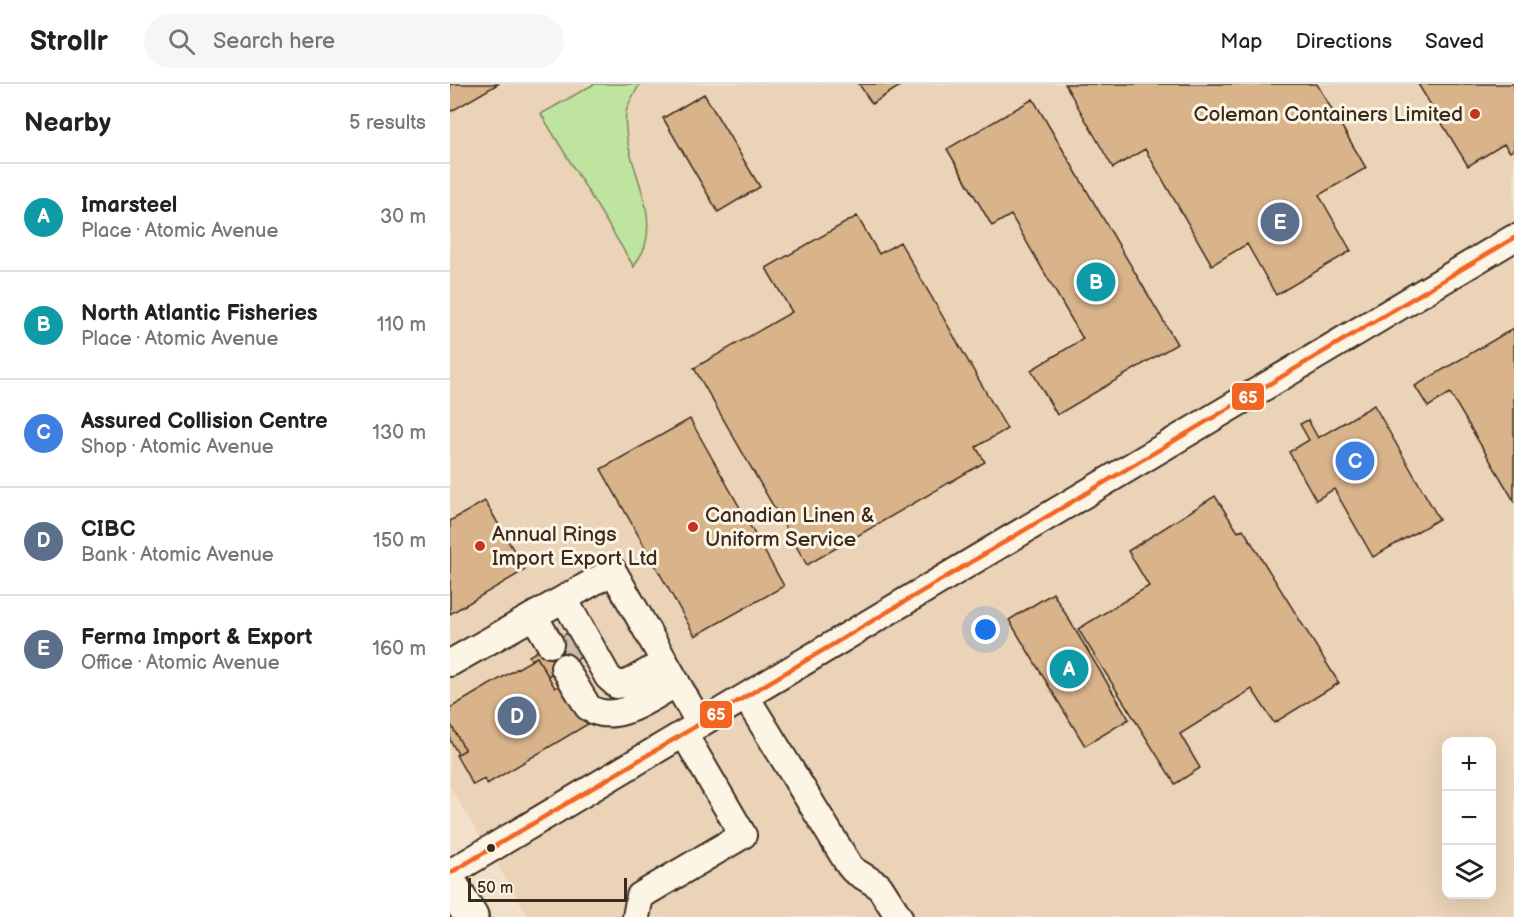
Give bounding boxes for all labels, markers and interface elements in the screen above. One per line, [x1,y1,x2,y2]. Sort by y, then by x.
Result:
search box [144,14,564,68]
text: Strollr [30,25,108,58]
icon: search [165,25,198,58]
text: Search here [213,28,335,55]
text: Map [1220,29,1263,54]
text: Directions [1296,29,1392,54]
text: Saved [1425,29,1484,54]
place label: Coleman Containers Limited [1194,102,1463,127]
marker: Coleman Containers Limited [1468,107,1482,121]
text: Nearby [24,108,111,139]
text: 5 results [349,111,426,135]
text: Imarsteel [81,192,177,219]
pin: E [1260,200,1300,244]
text: A [37,205,50,229]
text: 30 m [380,205,426,229]
text: Place · Atomic Avenue [81,219,278,243]
pin: B [1076,260,1116,304]
text: North Atlantic Fisheries [81,300,318,327]
text: B [36,313,51,337]
text: 110 m [377,313,426,337]
text: Place · Atomic Avenue [81,327,278,351]
line badge: 65 [1231,382,1265,411]
text: 65 [1239,389,1257,408]
text: Assured Collision Centre [81,408,328,435]
text: C [36,421,51,445]
text: 130 m [372,421,426,445]
text: Shop · Atomic Avenue [81,435,274,459]
pin: C [1336,438,1374,484]
place label: Canadian Linen & Uniform Service [705,503,875,552]
text: CIBC [81,516,135,543]
marker: Canadian Linen & Uniform Service [686,520,700,534]
place label: Annual Rings Import Export Ltd [492,522,658,571]
text: D [37,529,50,553]
text: 150 m [373,529,426,553]
marker: Annual Rings Import Export Ltd [473,539,487,553]
text: Bank · Atomic Avenue [81,543,274,567]
your location [971,615,1000,644]
text: Ferma Import & Export [81,624,312,651]
text: E [37,637,50,661]
text: 160 m [372,637,426,661]
pin: A [1050,646,1088,692]
text: Office · Atomic Avenue [81,651,280,675]
pin: D [498,694,536,738]
line badge: 65 [699,700,733,729]
text: 65 [707,706,725,725]
map controls [1442,737,1496,899]
button: + [1442,737,1496,791]
button: − [1442,791,1496,845]
unlabelled marker [485,842,497,854]
button: layers [1442,845,1496,899]
scale bar [468,875,627,902]
text: 50 m [477,879,513,898]

